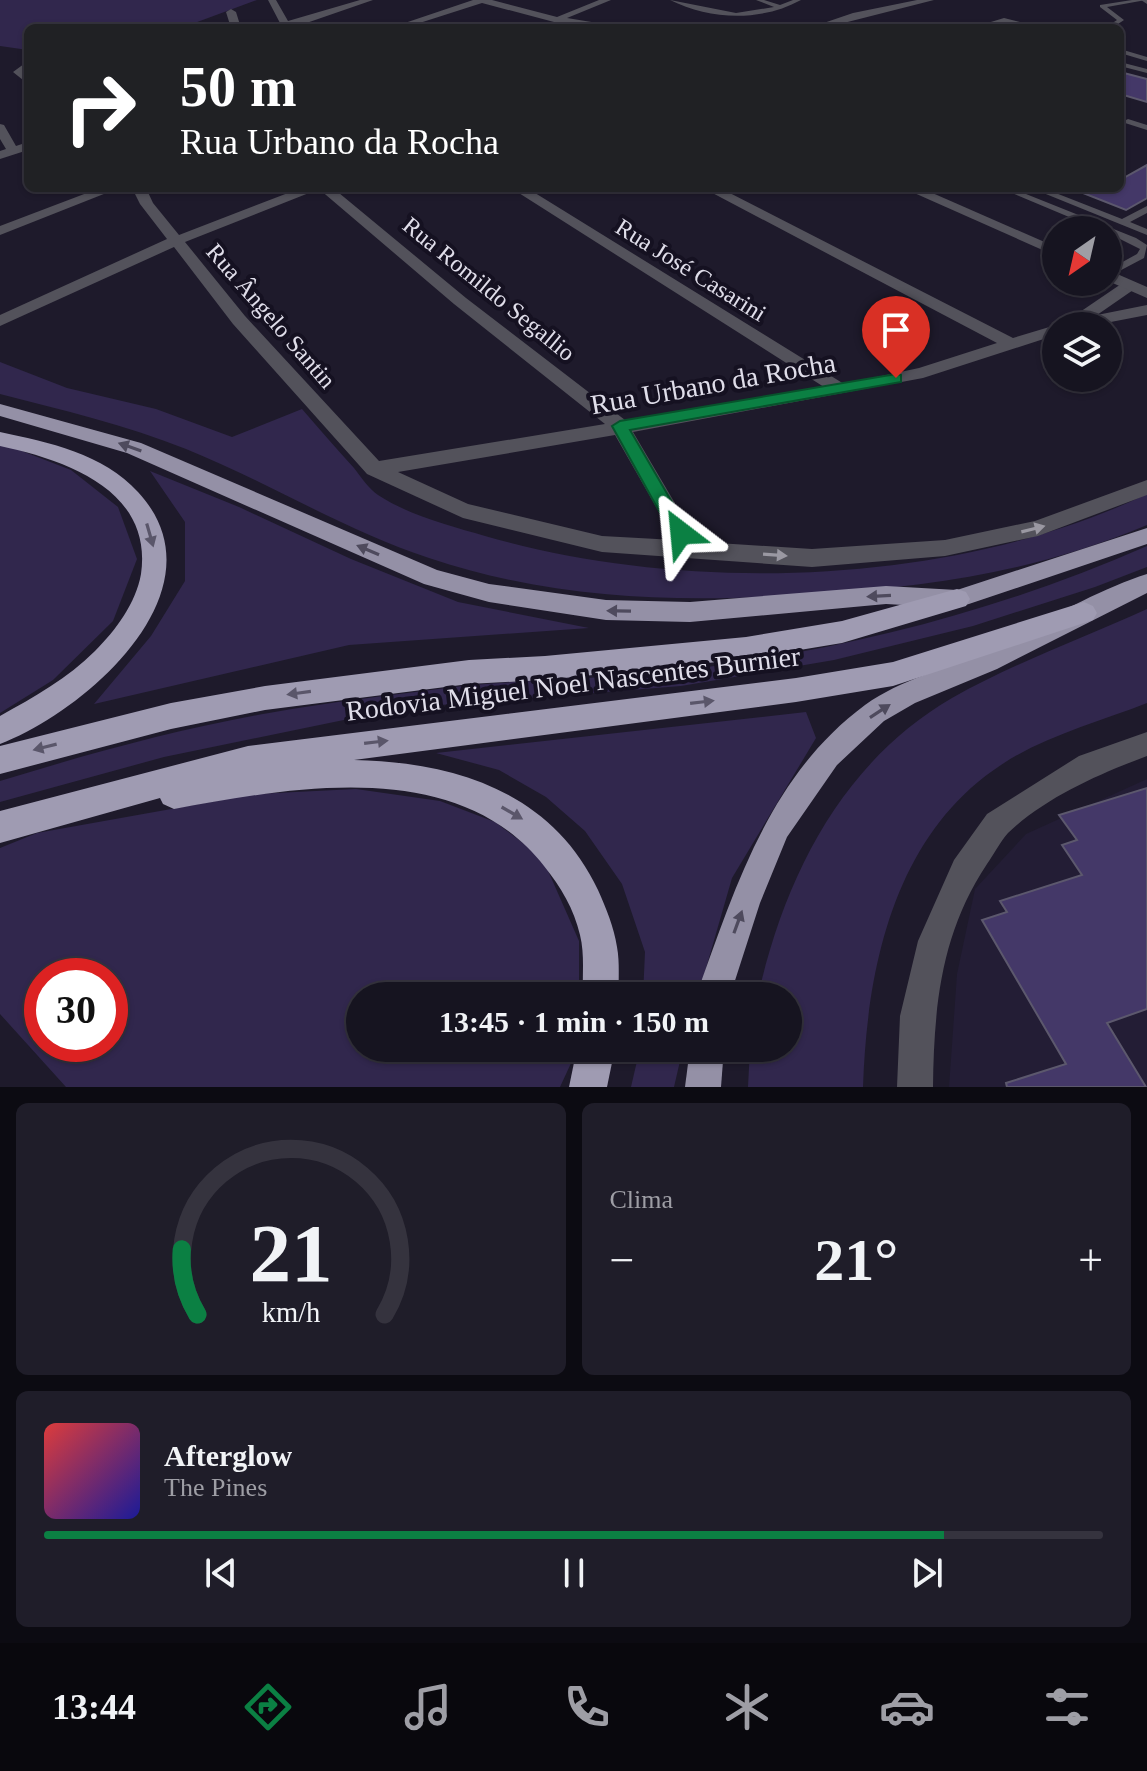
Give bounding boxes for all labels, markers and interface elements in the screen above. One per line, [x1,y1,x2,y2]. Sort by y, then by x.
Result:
icon: right [48,56,152,160]
text: 50 m [180,56,297,118]
text: Rua Urbano da Rocha [180,122,499,162]
street label: Rua Romildo Segallio [398,212,580,366]
street label: Rua José Casarini [611,213,771,327]
north arrow [1042,216,1122,296]
map controls [1042,216,1122,392]
street label: Rua Ângelo Santin [201,239,341,393]
pin [862,296,930,378]
icon: arrive [874,308,918,352]
button: layers [1042,312,1122,392]
street label: Rua Urbano da Rocha [588,347,838,420]
one-way arrow [118,440,142,452]
position arrow [639,491,723,575]
one-way arrow [1020,522,1045,534]
one-way arrow [144,523,157,547]
one-way arrow [356,544,380,557]
one-way arrow [763,549,788,562]
one-way arrow [866,590,891,603]
one-way arrow [606,604,631,617]
street label: Rodovia Miguel Noel Nascentes Burnier [344,640,803,727]
one-way arrow [286,687,311,700]
one-way arrow [690,695,715,708]
one-way arrow [870,704,891,719]
one-way arrow [364,735,389,748]
one-way arrow [32,741,57,754]
one-way arrow [501,806,523,820]
one-way arrow [732,910,744,934]
speed limit sign: 30 [24,958,128,1062]
text: 13:45 · 1 min · 150 m [439,1005,709,1038]
text: Clima [610,1185,673,1214]
text: 21 [249,1207,332,1299]
text: 21° [814,1227,898,1293]
text: − [610,1236,634,1285]
text: + [1078,1236,1103,1285]
text: km/h [261,1297,320,1328]
text: Afterglow [164,1439,292,1472]
text: The Pines [164,1473,267,1502]
icon: previous [199,1551,243,1595]
icon: pause [552,1551,596,1595]
icon: next [905,1551,949,1595]
icon: directions [240,1679,296,1735]
icon: music [400,1679,456,1735]
icon: phone [559,1679,615,1735]
icon: climate [719,1679,775,1735]
icon: car [879,1679,935,1735]
icon: filters [1039,1679,1095,1735]
text: 13:44 [52,1687,136,1727]

